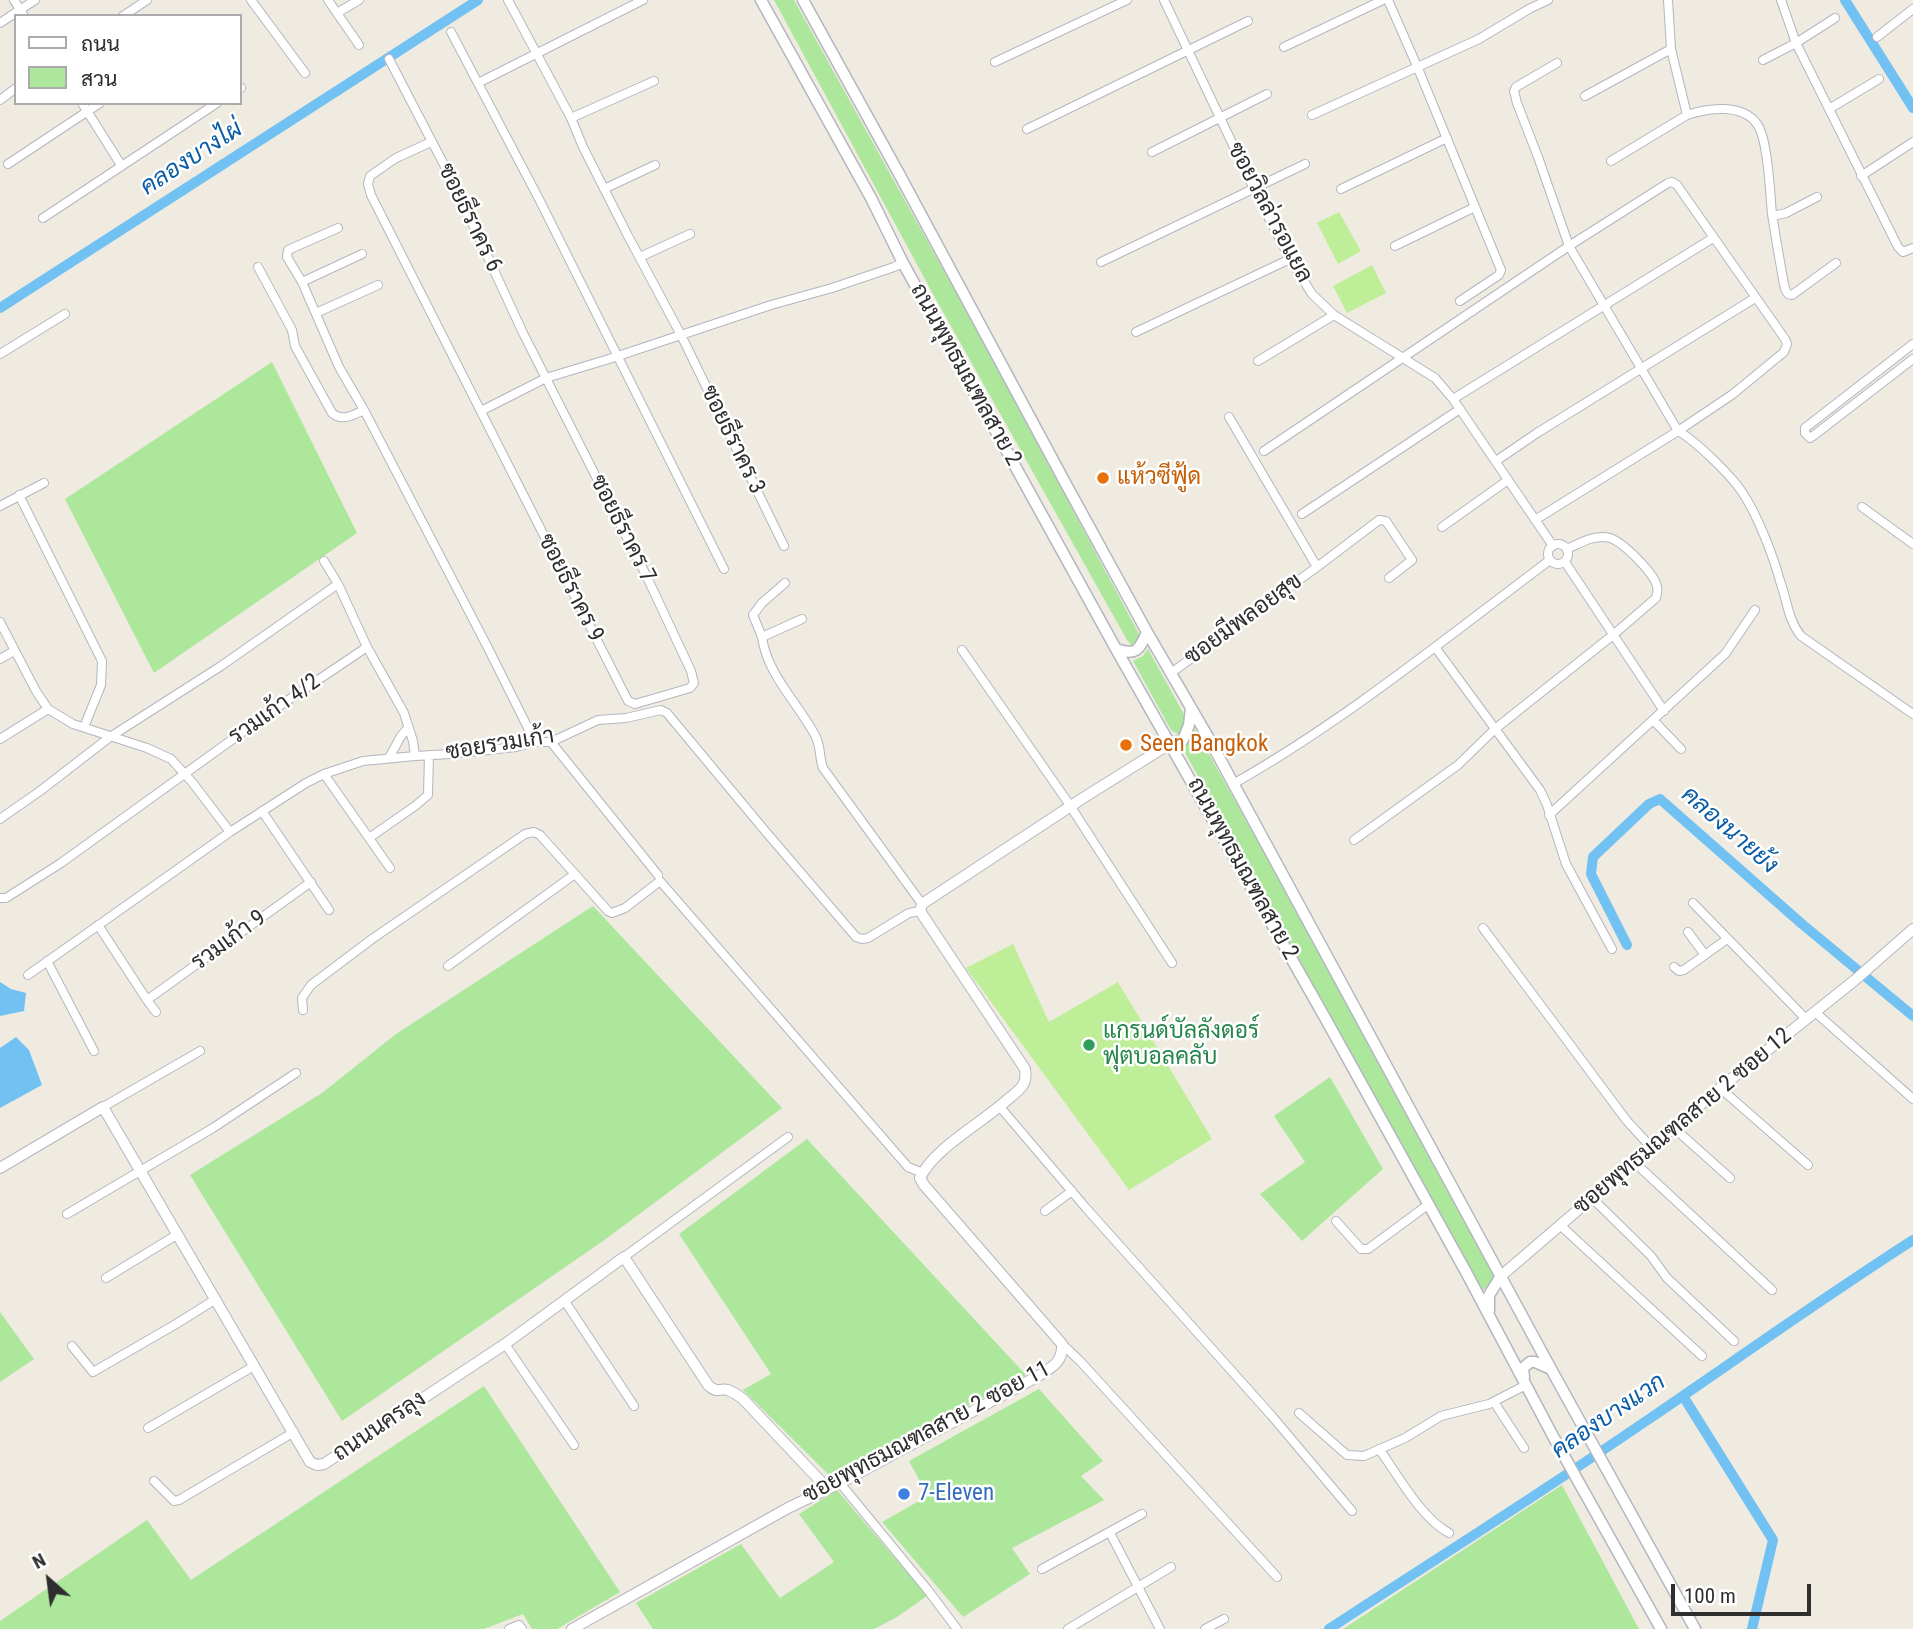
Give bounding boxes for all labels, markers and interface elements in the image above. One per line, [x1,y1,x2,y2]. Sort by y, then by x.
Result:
legend [14,14,242,105]
text: ถนน [81,32,120,56]
text: สวน [81,67,117,91]
water label: คลองบางไผ่ [136,115,248,203]
street label: ซอยวิลล่ารอแยล [1220,138,1318,288]
street label: ซอยธีราคร 6 [431,159,507,277]
street label: ถนนพุทธมณฑลสาย 2 [903,279,1027,471]
street label: ซอยธีราคร 3 [694,381,770,499]
place label: แห้วซีฟู้ด [1117,464,1201,492]
marker: แห้วซีฟู้ด [1095,470,1111,486]
street label: ซอยธีราคร 7 [583,471,661,587]
street label: ซอยธีราคร 9 [531,530,609,646]
street label: ซอยมีพลอยสุข [1180,568,1308,672]
street label: รวมเก้า 4/2 [224,669,326,751]
street label: ซอยรวมเก้า [444,723,556,767]
place label: Seen Bangkok [1140,731,1268,759]
marker: Seen Bangkok [1118,737,1134,753]
street label: ถนนพุทธมณฑลสาย 2 [1180,773,1304,965]
water label: คลองนายย้ง [1675,781,1783,881]
street label: รวมเก้า 9 [186,905,272,977]
place label: แกรนด์บัลลังดอร์ ฟุตบอลคลับ [1103,1018,1259,1072]
street label: ซอยพุทธมณฑลสาย 2 ซอย 12 [1568,1023,1798,1221]
marker: แกรนด์บัลลังดอร์ ฟุตบอลคลับ [1081,1037,1097,1053]
street label: ซอยพุทธมณฑลสาย 2 ซอย 11 [799,1356,1055,1510]
water label: คลองบางแวก [1546,1368,1672,1466]
street label: ถนนนครลุง [328,1386,432,1468]
place label: 7-Eleven [918,1480,994,1508]
marker: 7-Eleven [896,1486,912,1502]
north arrow [14,1545,84,1615]
text: N [28,1548,49,1574]
scale bar [1675,1570,1815,1614]
text: 100 m [1684,1584,1736,1608]

